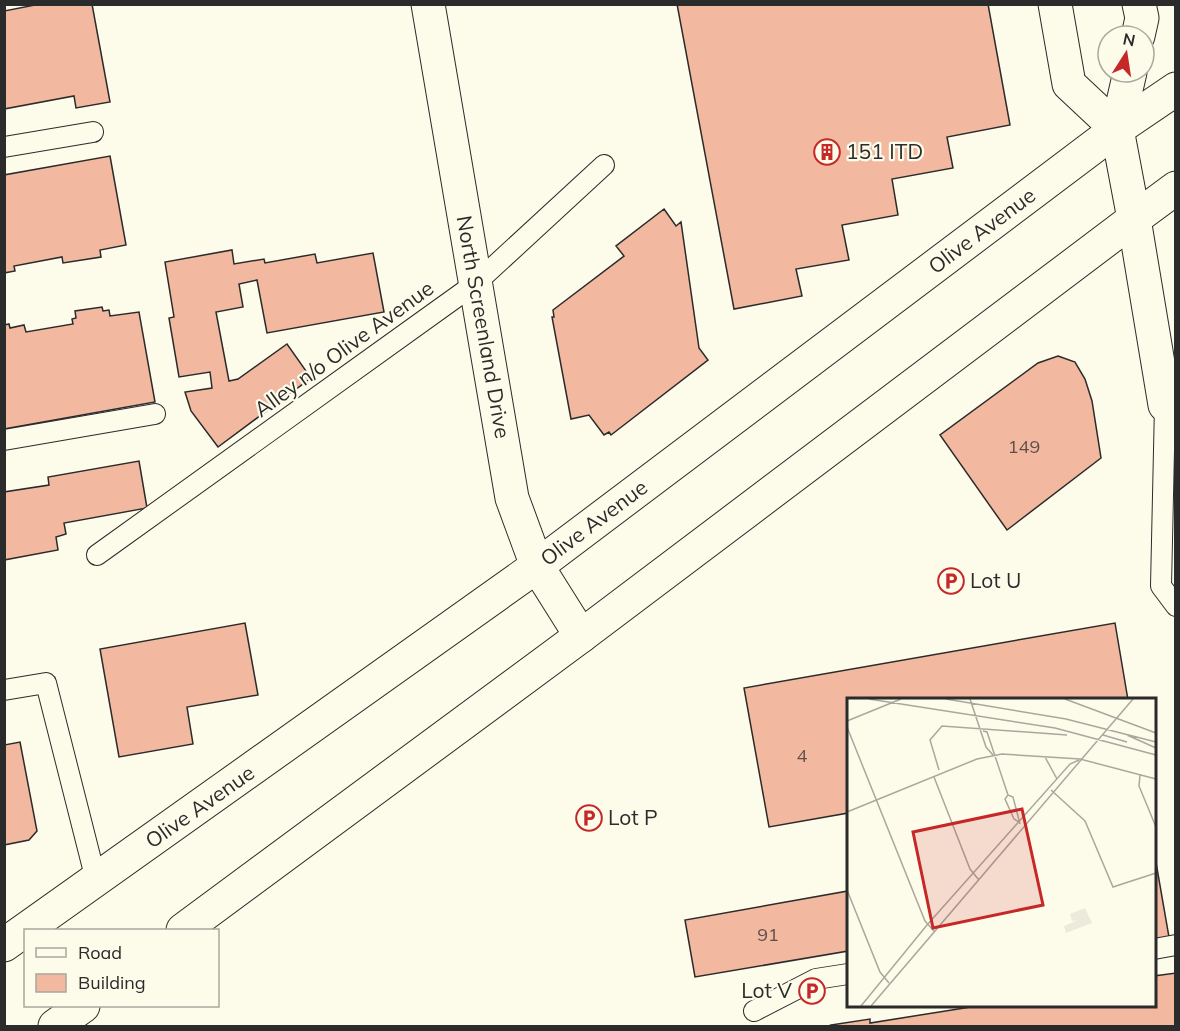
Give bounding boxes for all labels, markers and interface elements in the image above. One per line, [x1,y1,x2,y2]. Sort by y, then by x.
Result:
north arrow [1096,24,1156,84]
text: N [1121,28,1137,50]
building icon: 151 ITD [812,137,842,167]
place label: 151 ITD [846,138,923,164]
street label: Olive Avenue [923,182,1040,279]
street label: North Screenland Drive [452,213,516,440]
street label: Alley n/o Olive Avenue [249,274,438,422]
house number: 149 [1008,435,1040,458]
street label: Olive Avenue [535,474,652,571]
parking icon: Lot U [936,566,966,596]
place label: Lot U [970,567,1021,593]
inset map [847,698,1156,1007]
house number: 4 [797,744,808,767]
street label: Olive Avenue [140,759,259,853]
parking icon: Lot P [574,803,604,833]
place label: Lot P [608,804,658,830]
house number: 91 [757,923,779,946]
legend [24,929,219,1007]
text: Road [78,941,122,964]
text: Building [78,971,146,994]
parking icon: Lot V [797,976,827,1006]
place label: Lot V [741,977,792,1003]

